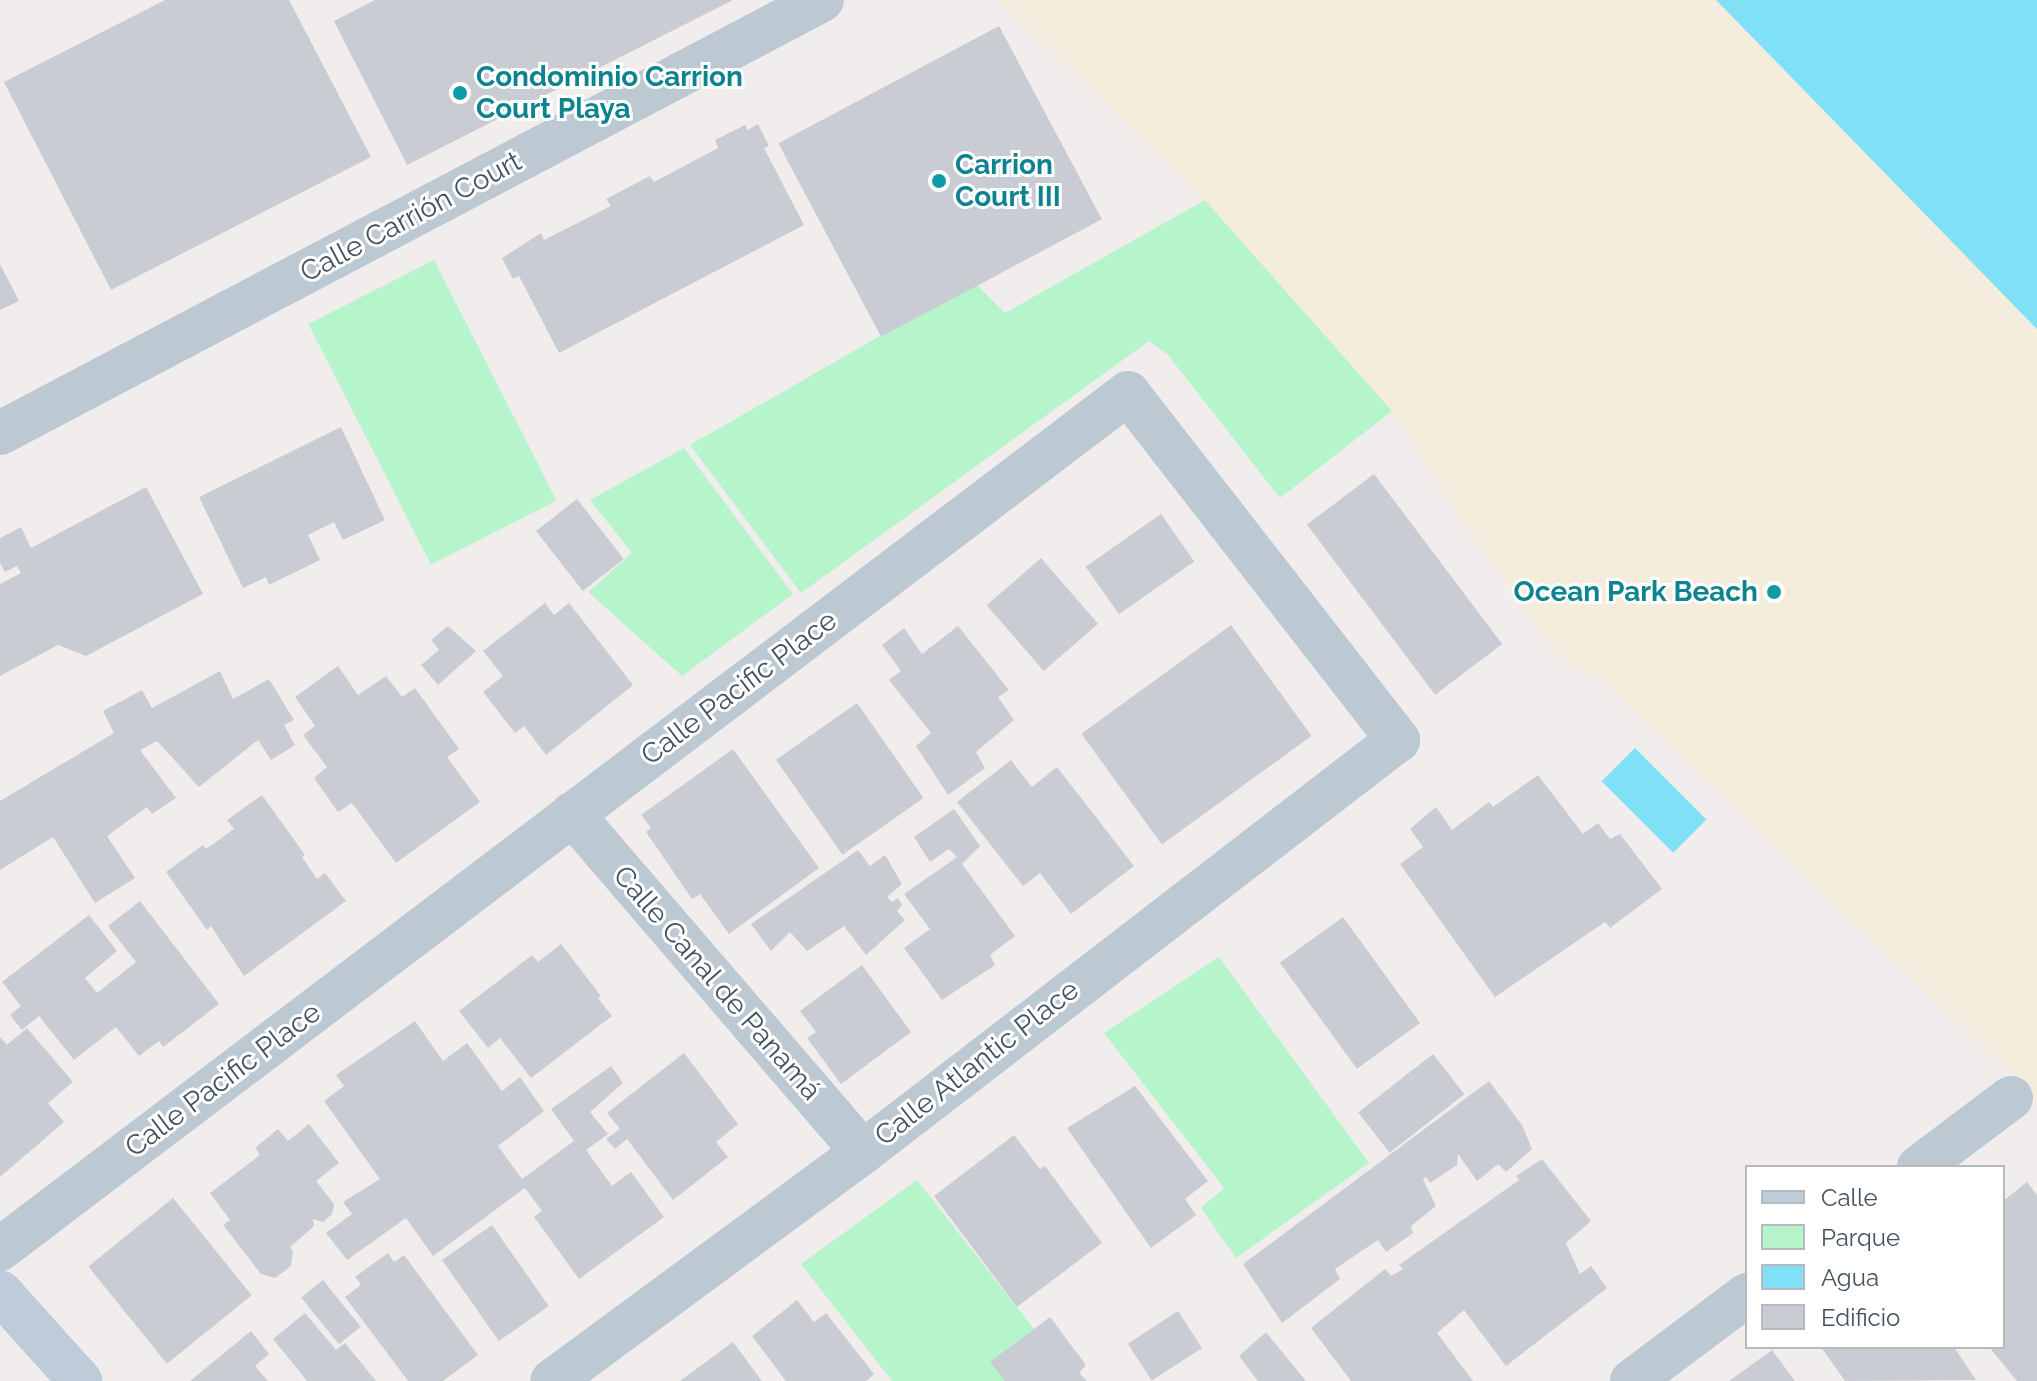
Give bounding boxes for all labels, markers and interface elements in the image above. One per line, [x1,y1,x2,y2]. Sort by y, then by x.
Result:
place label: Condominio Carrion Court Playa [476,60,743,126]
marker: Condominio Carrion Court Playa [451,84,469,102]
street label: Calle Carrión Court [295,145,527,289]
place label: Carrion Court III [955,148,1061,214]
marker: Carrion Court III [930,172,948,190]
place label: Ocean Park Beach [1514,575,1758,609]
marker: Ocean Park Beach [1765,583,1783,601]
street label: Calle Pacific Place [635,604,843,772]
street label: Calle Canal de Panamá [606,859,828,1107]
street label: Calle Atlantic Place [868,973,1086,1153]
street label: Calle Pacific Place [119,996,327,1164]
legend [1745,1165,2005,1349]
text: Calle [1821,1183,1878,1212]
text: Parque [1821,1223,1900,1252]
text: Agua [1821,1263,1879,1292]
text: Edificio [1821,1303,1900,1332]

